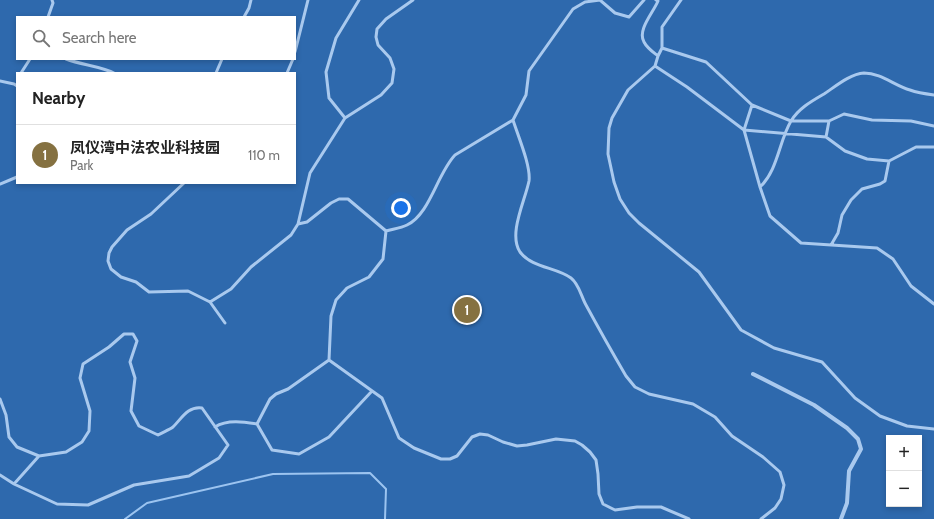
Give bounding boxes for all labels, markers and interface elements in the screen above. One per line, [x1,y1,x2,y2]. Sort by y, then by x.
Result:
search box [16,16,296,60]
icon: search [30,27,52,49]
text: Search here [62,29,137,47]
text: Nearby [32,88,85,108]
text: 凤仪湾中法农业科技园 [70,139,220,157]
text: 1 [43,147,47,163]
text: 110 m [248,147,280,163]
text: Park [70,157,93,173]
your location [391,198,411,218]
pin: 1 [454,295,480,325]
map controls [886,435,922,507]
button: + [886,435,922,471]
button: − [886,471,922,507]

